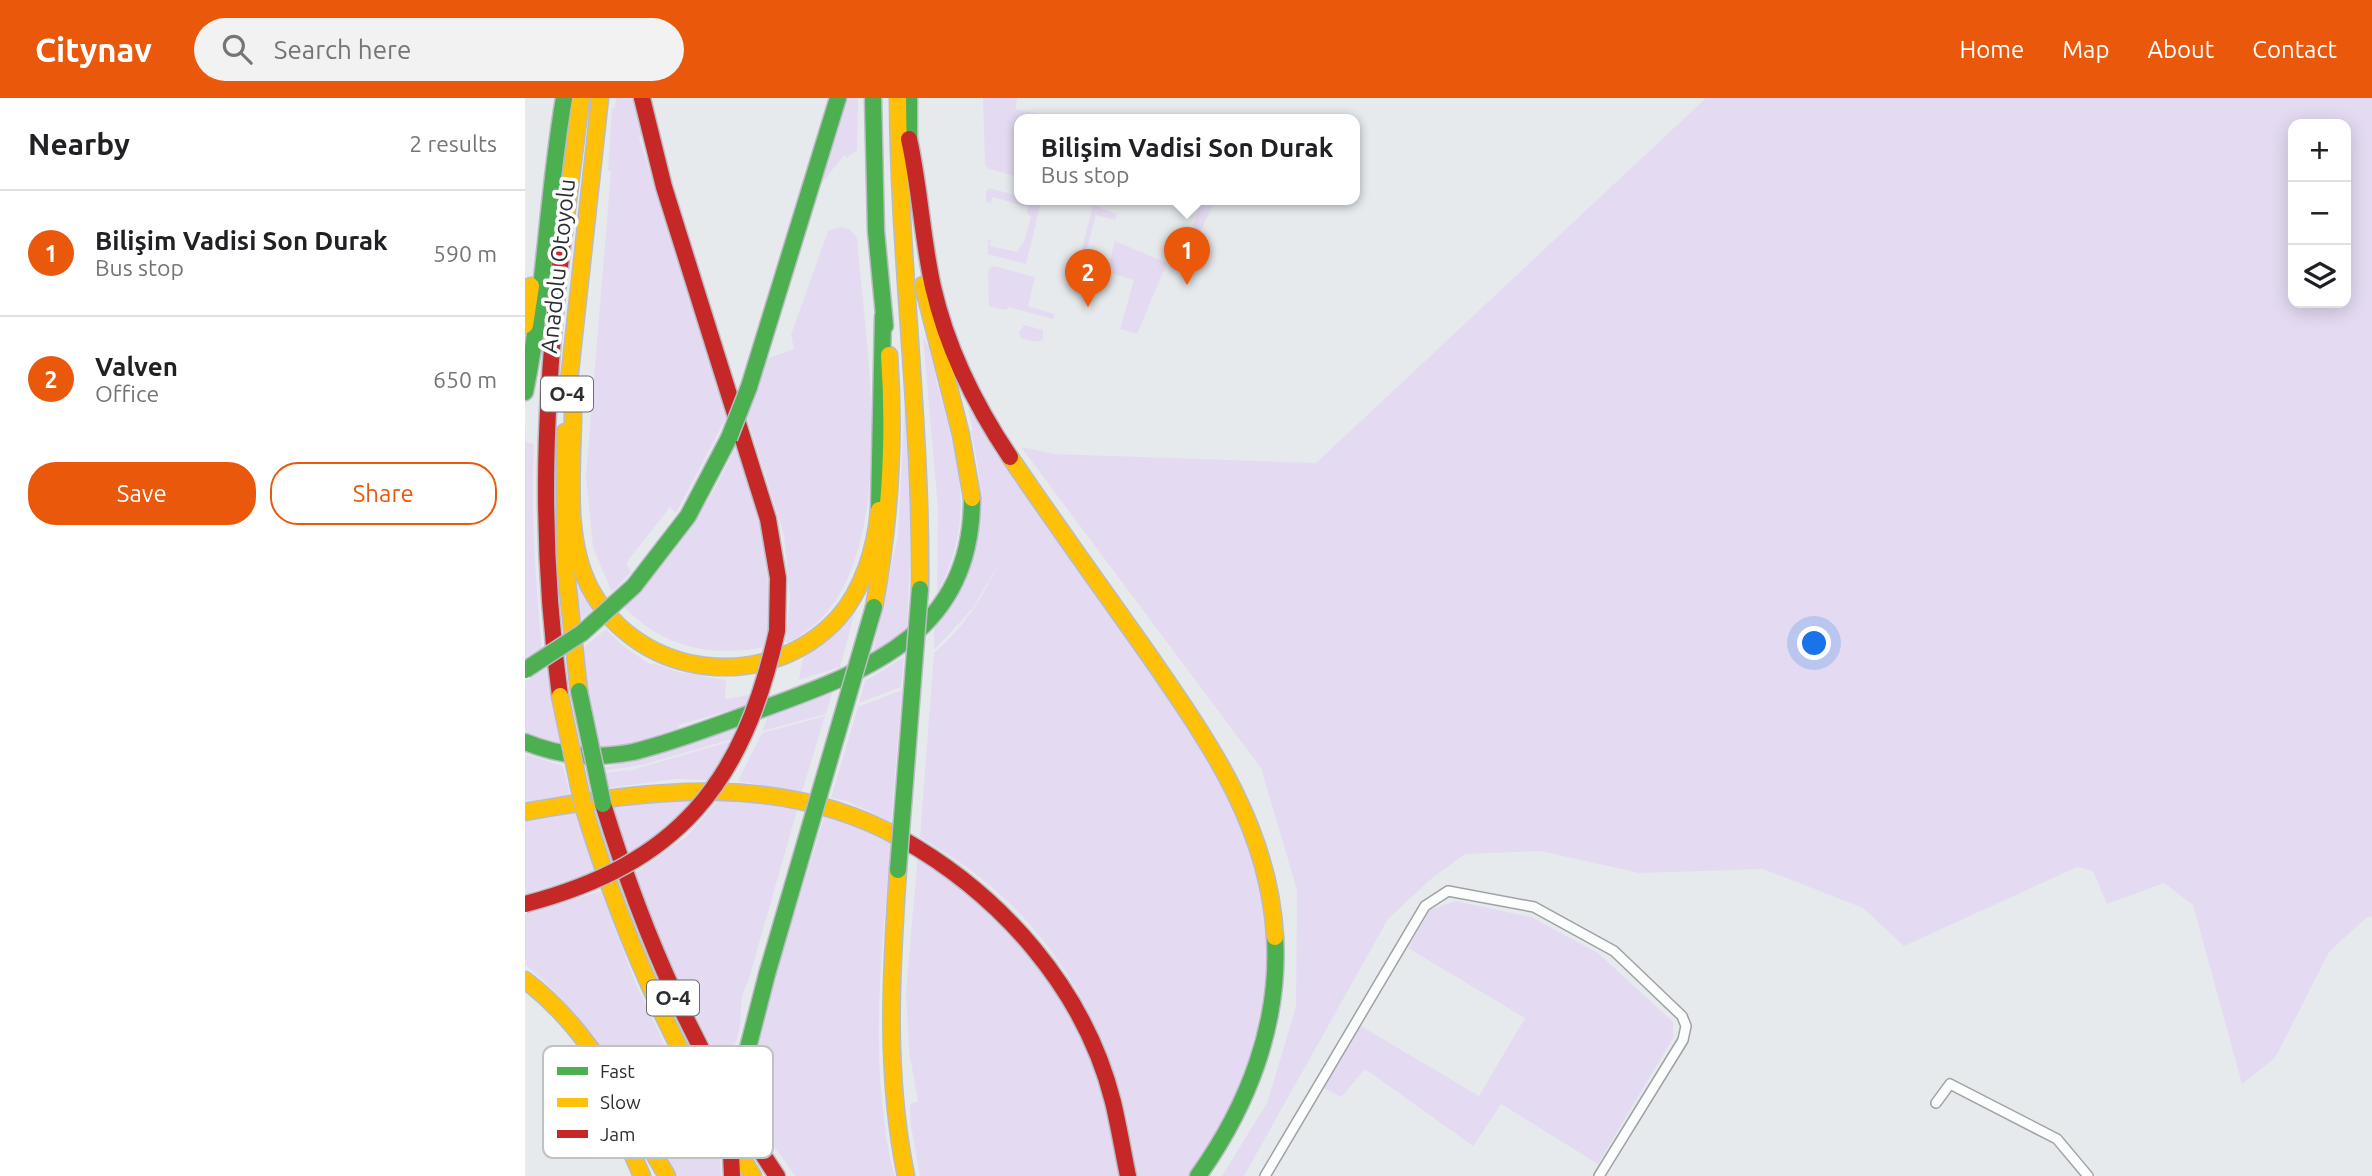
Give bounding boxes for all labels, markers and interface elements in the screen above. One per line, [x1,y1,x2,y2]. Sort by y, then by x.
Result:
search box [194,18,684,81]
icon: search [218,30,256,68]
text: Citynav [35,31,152,68]
text: Search here [274,35,411,64]
text: Home [1959,36,2024,63]
text: Map [2062,36,2109,63]
text: About [2147,36,2214,63]
text: Contact [2252,36,2337,63]
popup [1014,114,1360,205]
map controls [2288,119,2351,308]
button: + [2288,119,2351,182]
text: Nearby [28,127,130,161]
text: 2 results [409,131,497,156]
text: Bilişim Vadisi Son Durak [1041,133,1333,162]
text: Bus stop [1041,162,1130,187]
street label: Anadolu Otoyolu [536,178,579,354]
button: − [2288,182,2351,245]
text: Bilişim Vadisi Son Durak [95,226,388,255]
pin: 1 [1164,227,1210,285]
text: 1 [45,241,57,266]
text: 590 m [433,241,497,266]
button: layers [2288,245,2351,308]
pin: 2 [1065,249,1111,307]
text: Bus stop [95,255,184,280]
text: Valven [95,352,178,381]
text: 2 [45,367,57,392]
text: 650 m [433,367,497,392]
road number: O-4 [541,376,593,412]
text: Office [95,381,159,406]
button: Save [28,462,256,525]
button: Share [270,462,497,525]
your location [1797,626,1831,660]
road number: O-4 [647,981,699,1016]
legend [543,1046,773,1158]
text: Fast [600,1060,635,1082]
text: Slow [600,1091,641,1113]
text: Jam [600,1123,636,1145]

